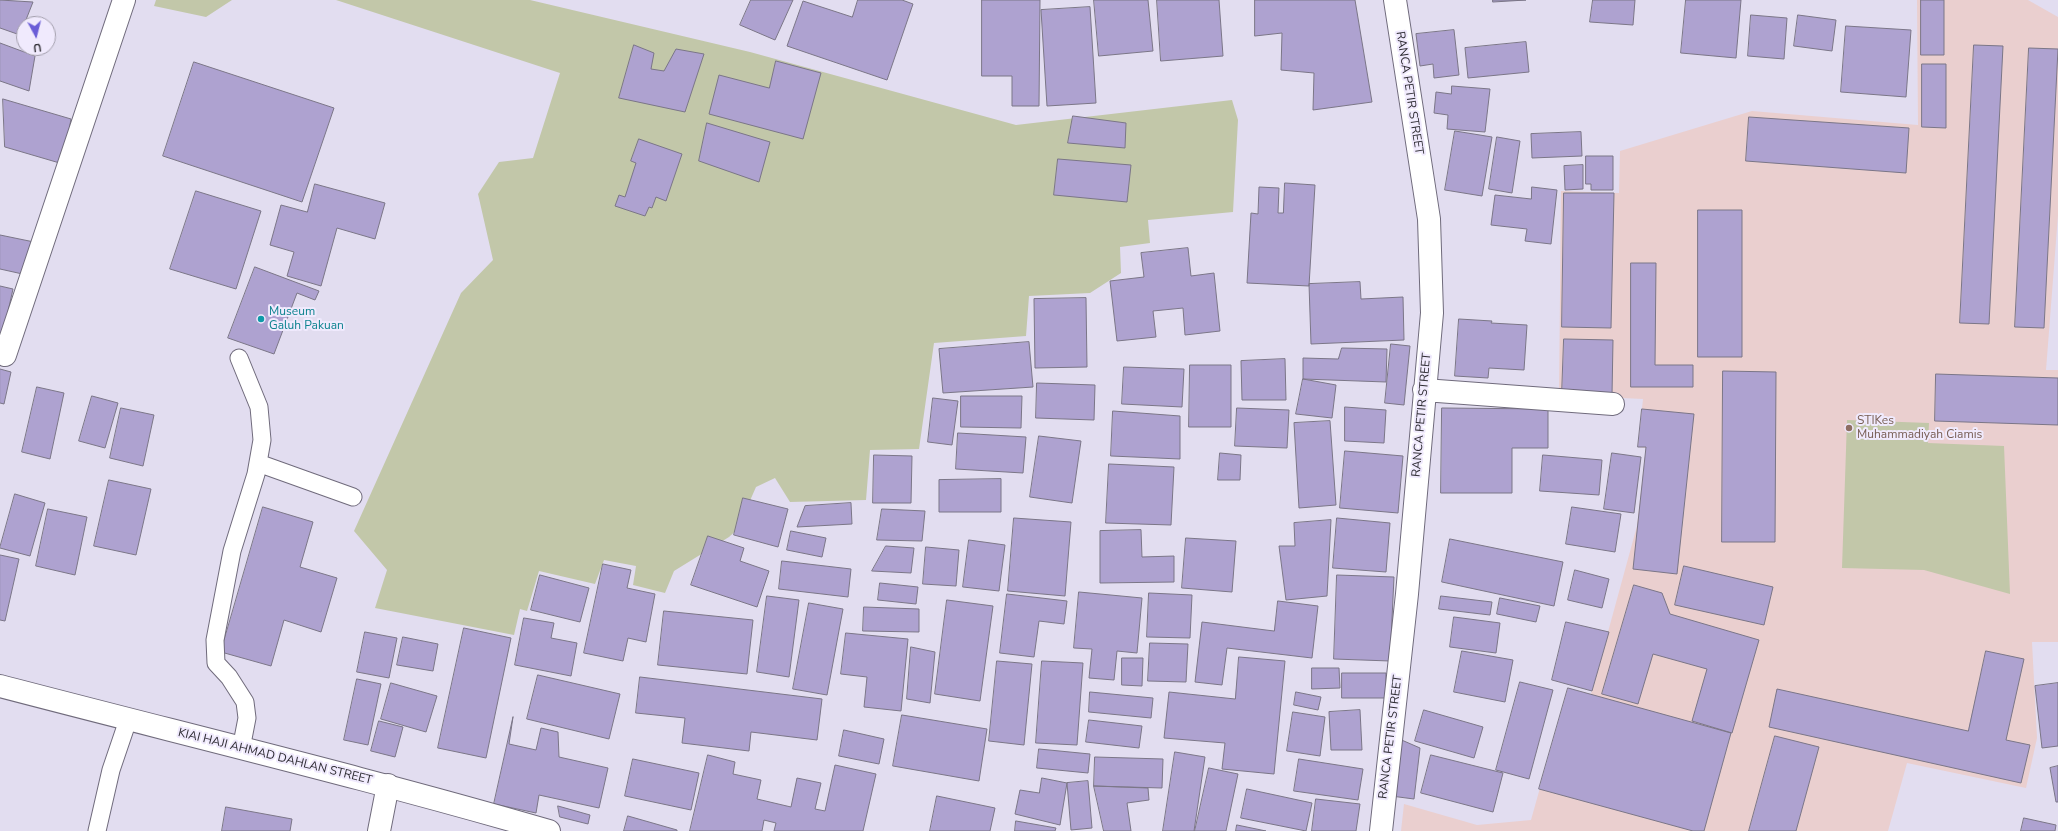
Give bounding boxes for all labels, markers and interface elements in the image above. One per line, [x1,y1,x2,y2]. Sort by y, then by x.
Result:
north arrow [16,16,56,56]
street label: RANCA PETIR STREET [1392,30,1426,156]
text: U [32,39,42,55]
place label: Museum Galuh Pakuan [269,305,344,333]
marker: Museum Galuh Pakuan [256,314,266,324]
street label: RANCA PETIR STREET [1409,352,1435,478]
place label: STIKes Muhammadiyah Ciamis [1857,414,1982,442]
marker: STIKes Muhammadiyah Ciamis [1844,423,1854,433]
street label: RANCA PETIR STREET [1376,674,1406,800]
street label: KIAI HAJI AHMAD DAHLAN STREET [176,726,374,788]

